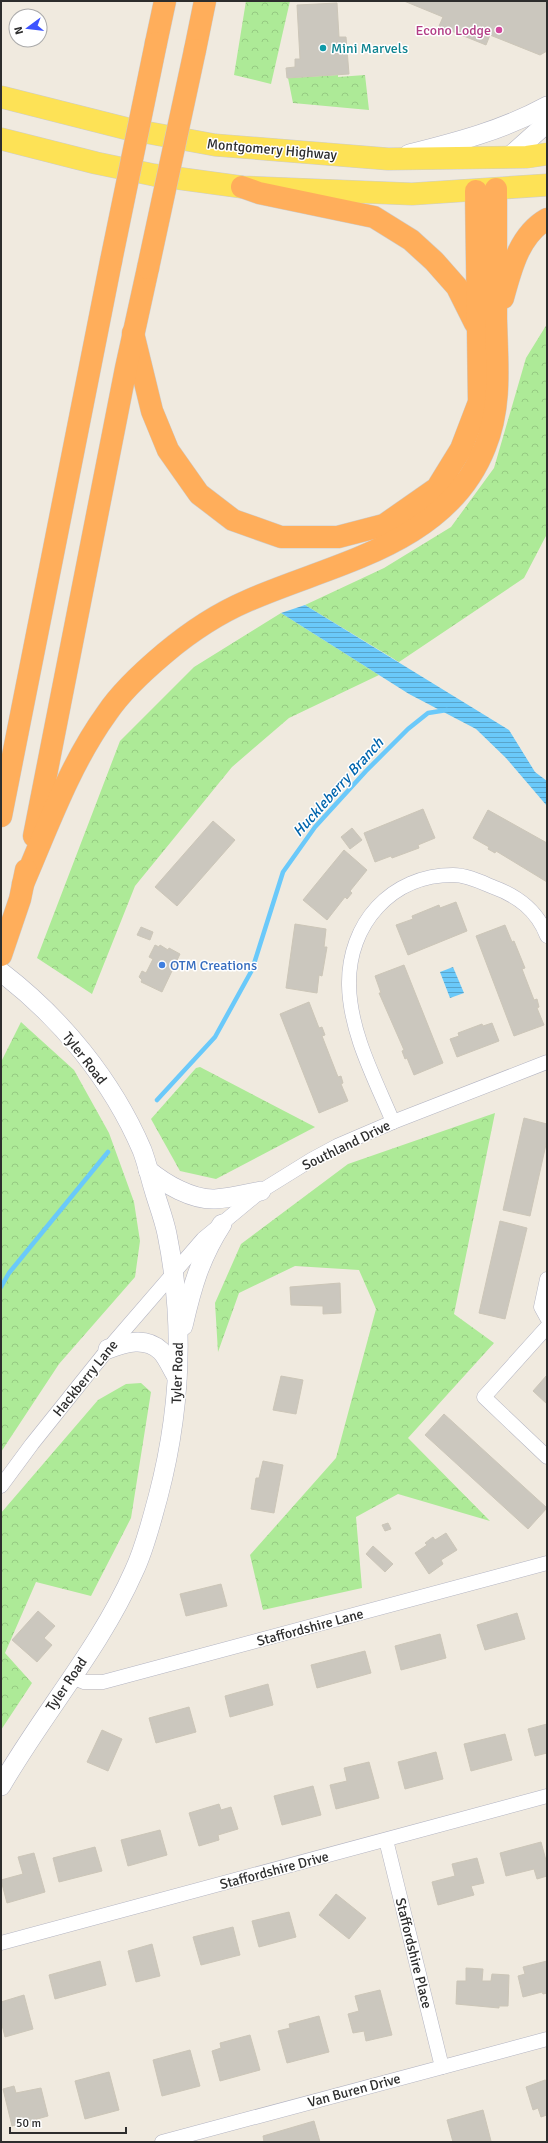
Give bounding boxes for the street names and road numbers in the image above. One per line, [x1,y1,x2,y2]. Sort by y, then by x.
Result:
street label: Montgomery Highway [206,135,338,164]
street label: Tyler Road [59,1029,110,1088]
street label: Southland Drive [299,1117,393,1174]
street label: Hackberry Lane [49,1337,121,1420]
street label: Tyler Road [168,1342,187,1404]
street label: Staffordshire Lane [255,1605,365,1650]
street label: Tyler Road [42,1654,91,1715]
street label: Staffordshire Drive [218,1848,331,1893]
street label: Staffordshire Place [392,1896,435,2010]
street label: Van Buren Drive [306,2070,402,2111]

